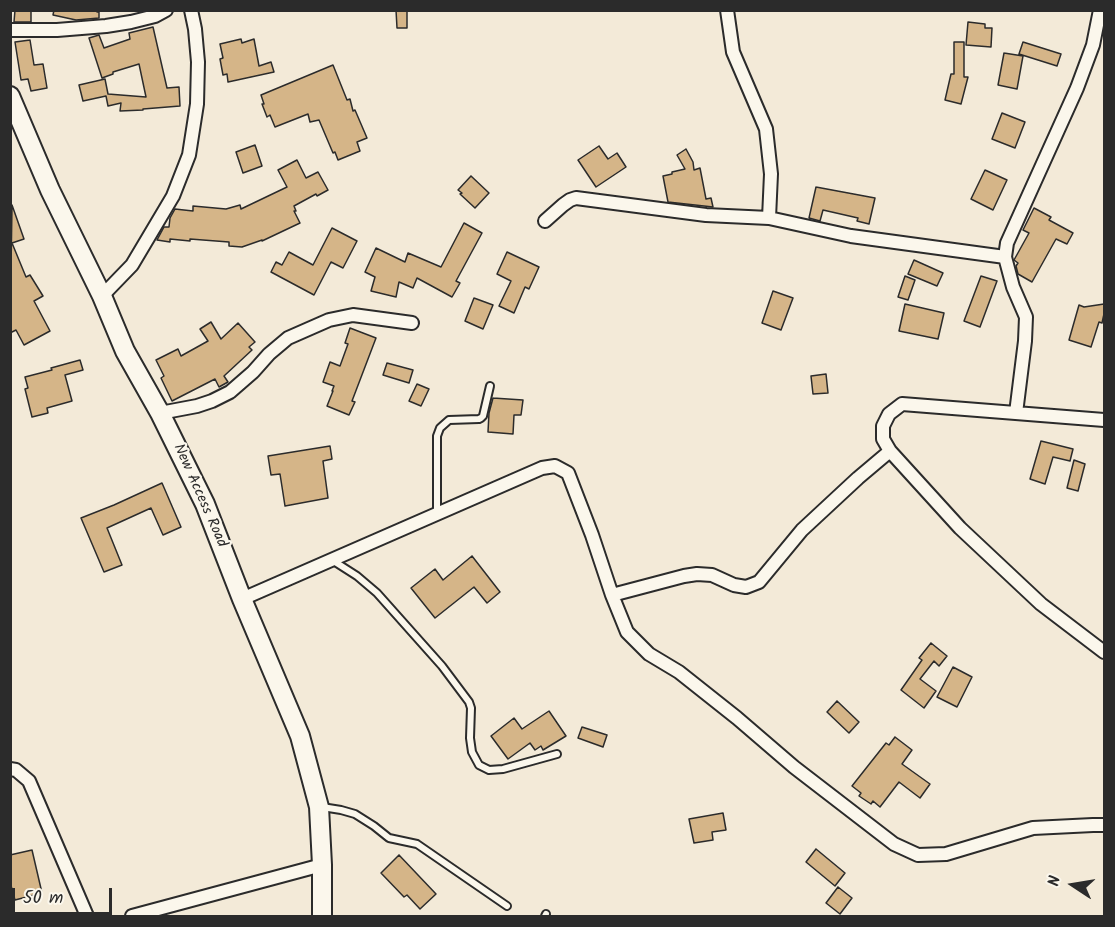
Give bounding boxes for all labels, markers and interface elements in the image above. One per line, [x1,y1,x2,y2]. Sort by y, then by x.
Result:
street label: New Access Road [168,442,230,550]
north arrow [1043,855,1103,915]
text: N [1042,874,1068,889]
scale bar [15,876,116,914]
text: 50 m [23,884,63,913]

